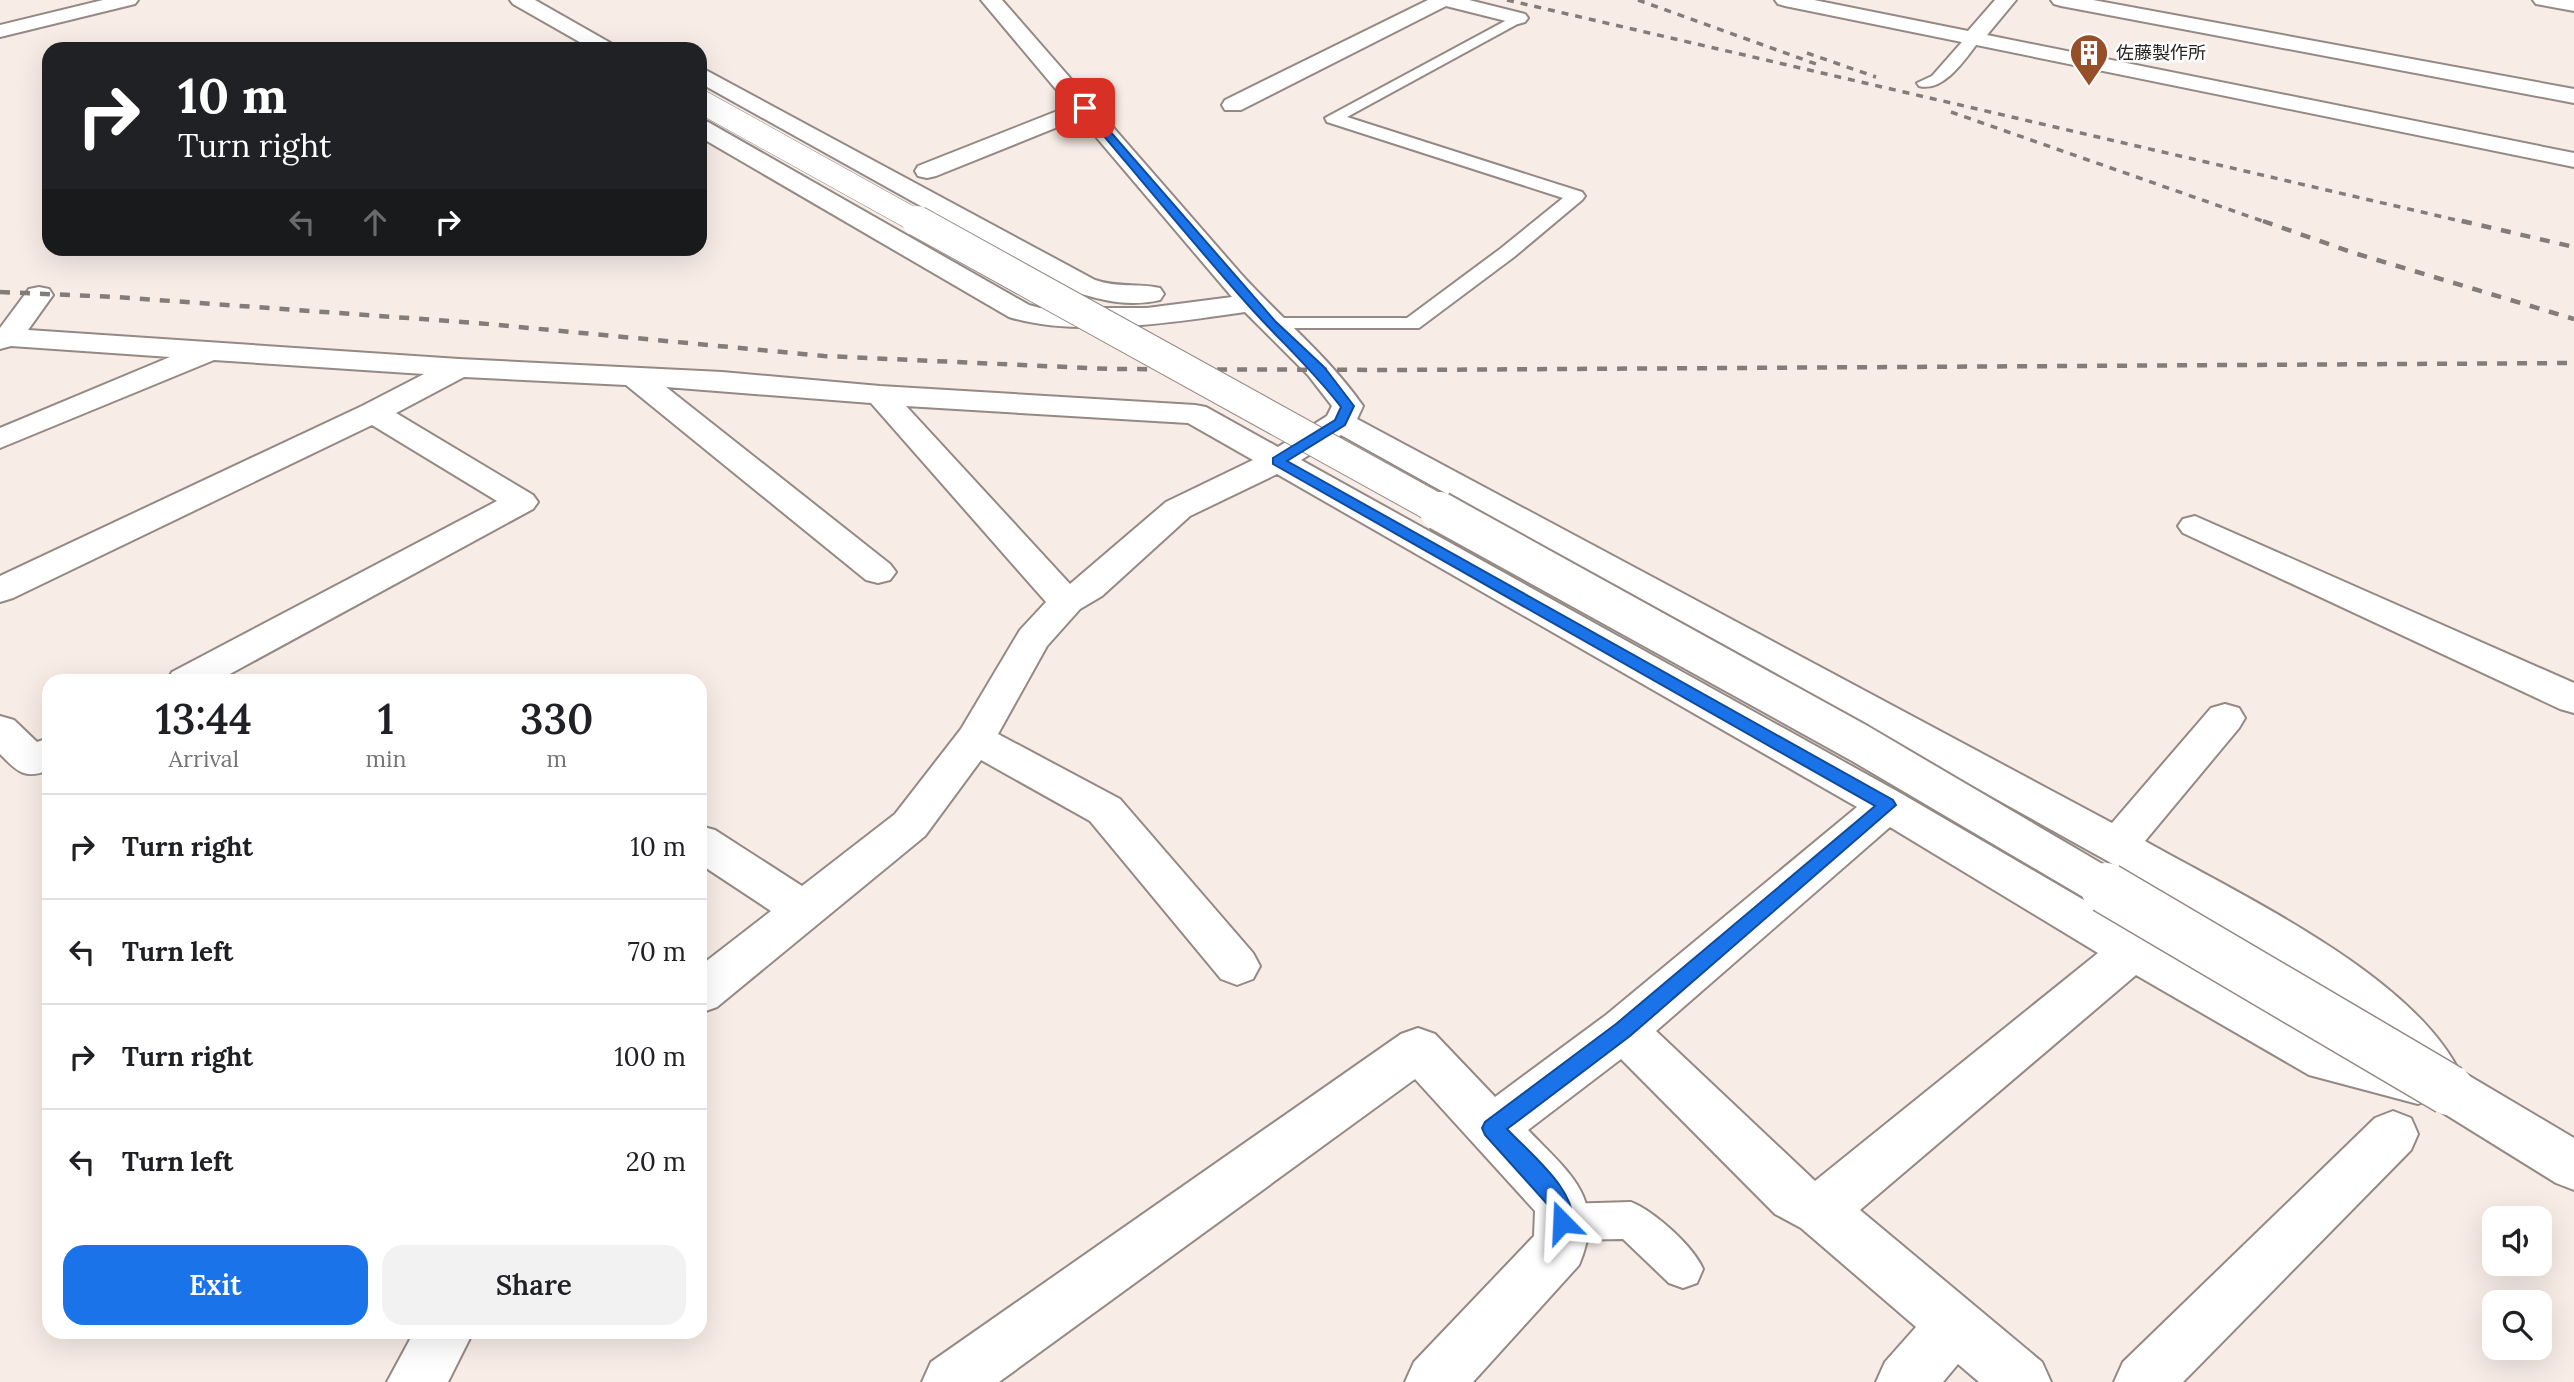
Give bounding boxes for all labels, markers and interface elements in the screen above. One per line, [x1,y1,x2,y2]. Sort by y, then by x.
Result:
building icon: 佐藤製作所 [2068,32,2110,87]
place label: 佐藤製作所 [2116,41,2206,64]
text: 10 m [178,64,287,126]
icon: right [63,70,154,161]
pin [1055,78,1115,138]
icon: arrive [1066,89,1104,127]
text: Turn right [178,125,331,166]
icon: left [283,203,321,241]
icon: ahead [356,203,394,241]
icon: right [429,203,467,241]
text: 13:44 [156,692,252,746]
text: 1 [378,692,394,746]
text: 330 [520,692,593,746]
text: Arrival [169,744,239,773]
text: min [366,744,407,773]
text: m [546,744,567,773]
icon: right [63,828,101,866]
text: Turn right [122,830,253,863]
text: 10 m [630,830,686,863]
icon: left [63,933,101,971]
text: Turn left [122,935,233,968]
text: 70 m [628,935,686,968]
icon: right [63,1038,101,1076]
text: Turn right [122,1040,253,1073]
text: 100 m [614,1040,686,1073]
icon: left [63,1143,101,1181]
text: Turn left [122,1145,233,1178]
text: 20 m [626,1145,686,1178]
position arrow [1525,1185,1599,1259]
map controls [2482,1206,2552,1360]
button: sound [2482,1206,2552,1276]
button: Exit [63,1245,368,1325]
button: Share [382,1245,686,1325]
button: search [2482,1290,2552,1360]

